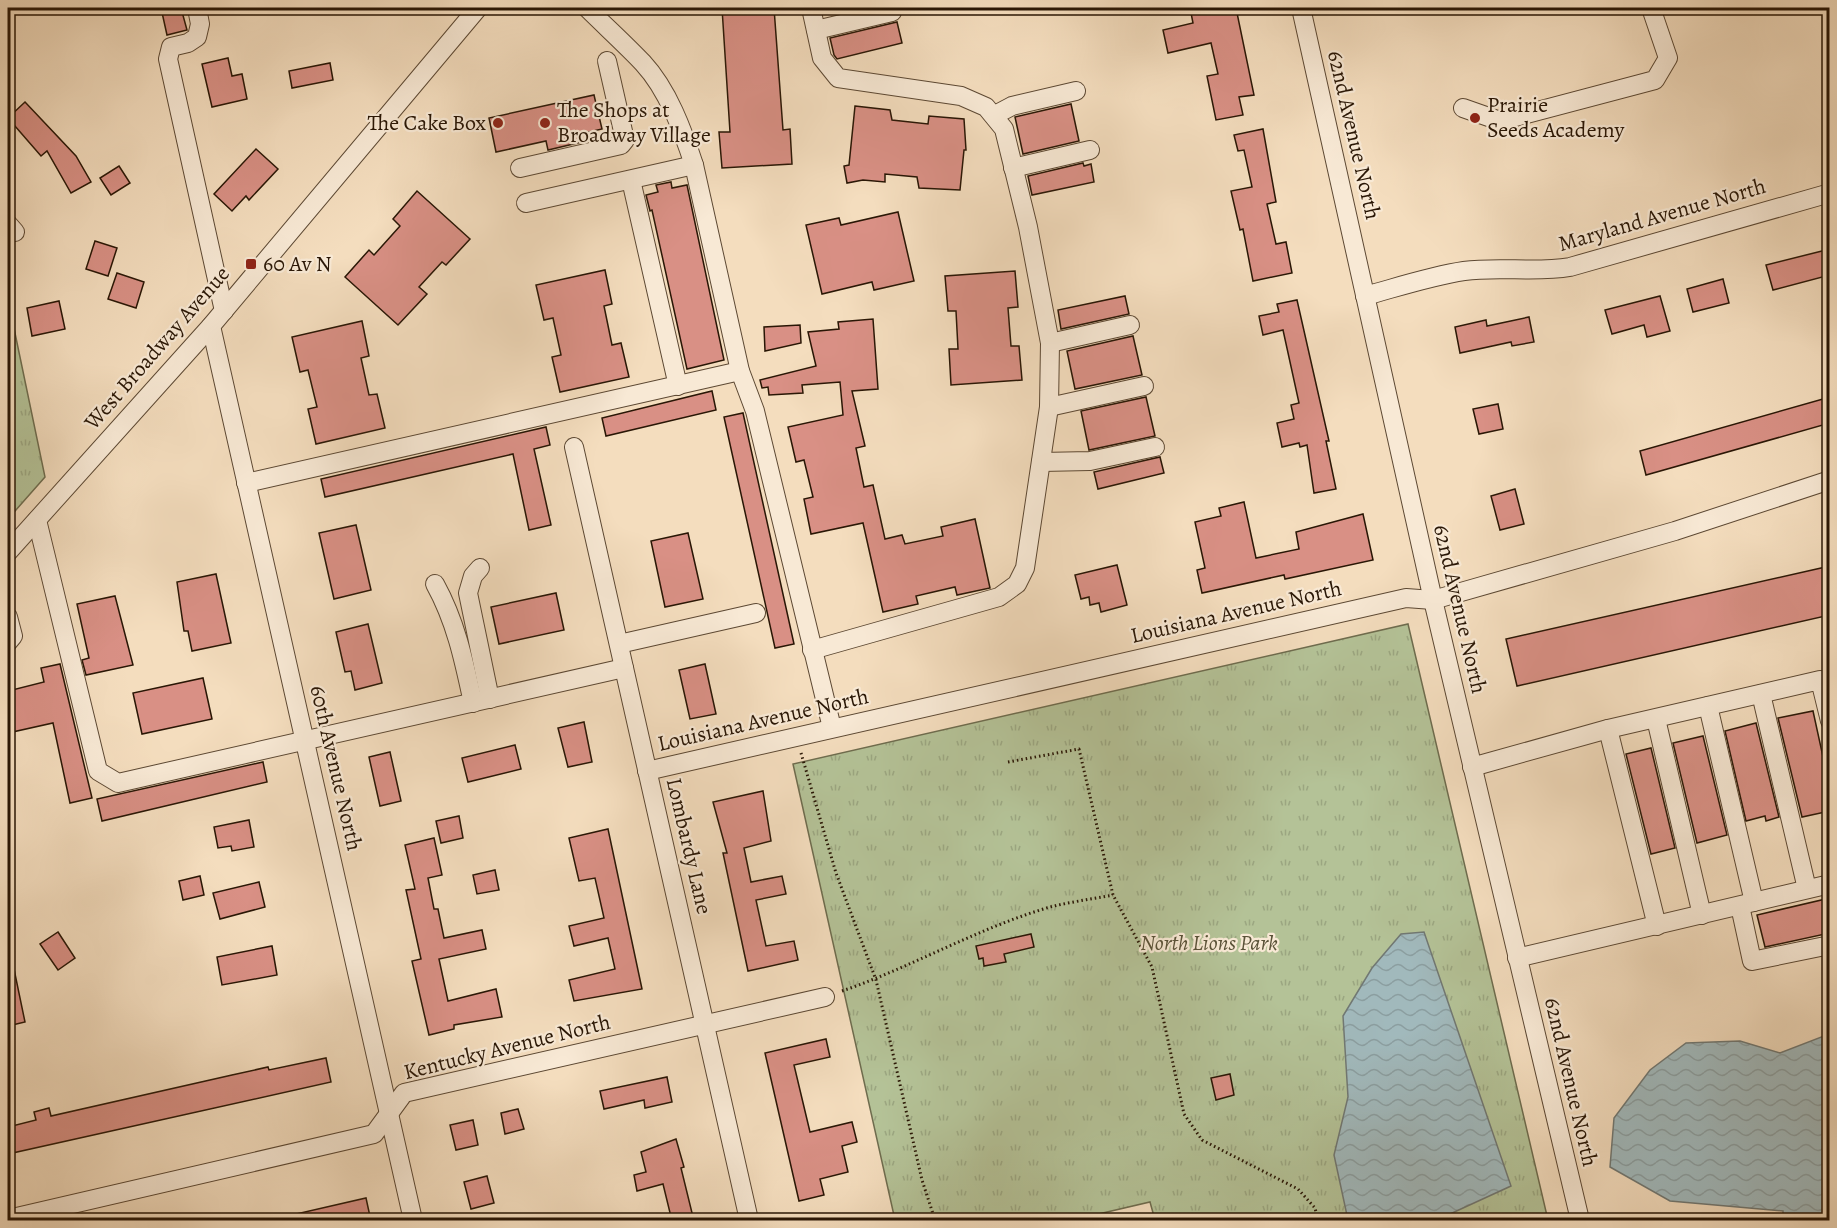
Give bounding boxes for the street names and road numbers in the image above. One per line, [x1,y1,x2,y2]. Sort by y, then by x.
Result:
street label: 62nd Avenue North [1320,48,1388,223]
street label: Maryland Avenue North [1555,171,1770,259]
street label: West Broadway Avenue [77,260,237,437]
street label: 62nd Avenue North [1426,522,1494,697]
street label: Louisiana Avenue North [1127,573,1345,651]
street label: Louisiana Avenue North [654,681,872,759]
street label: 60th Avenue North [302,682,370,854]
street label: Lombardy Lane [659,775,719,917]
street label: 62nd Avenue North [1537,995,1605,1170]
street label: Kentucky Avenue North [400,1007,614,1087]

